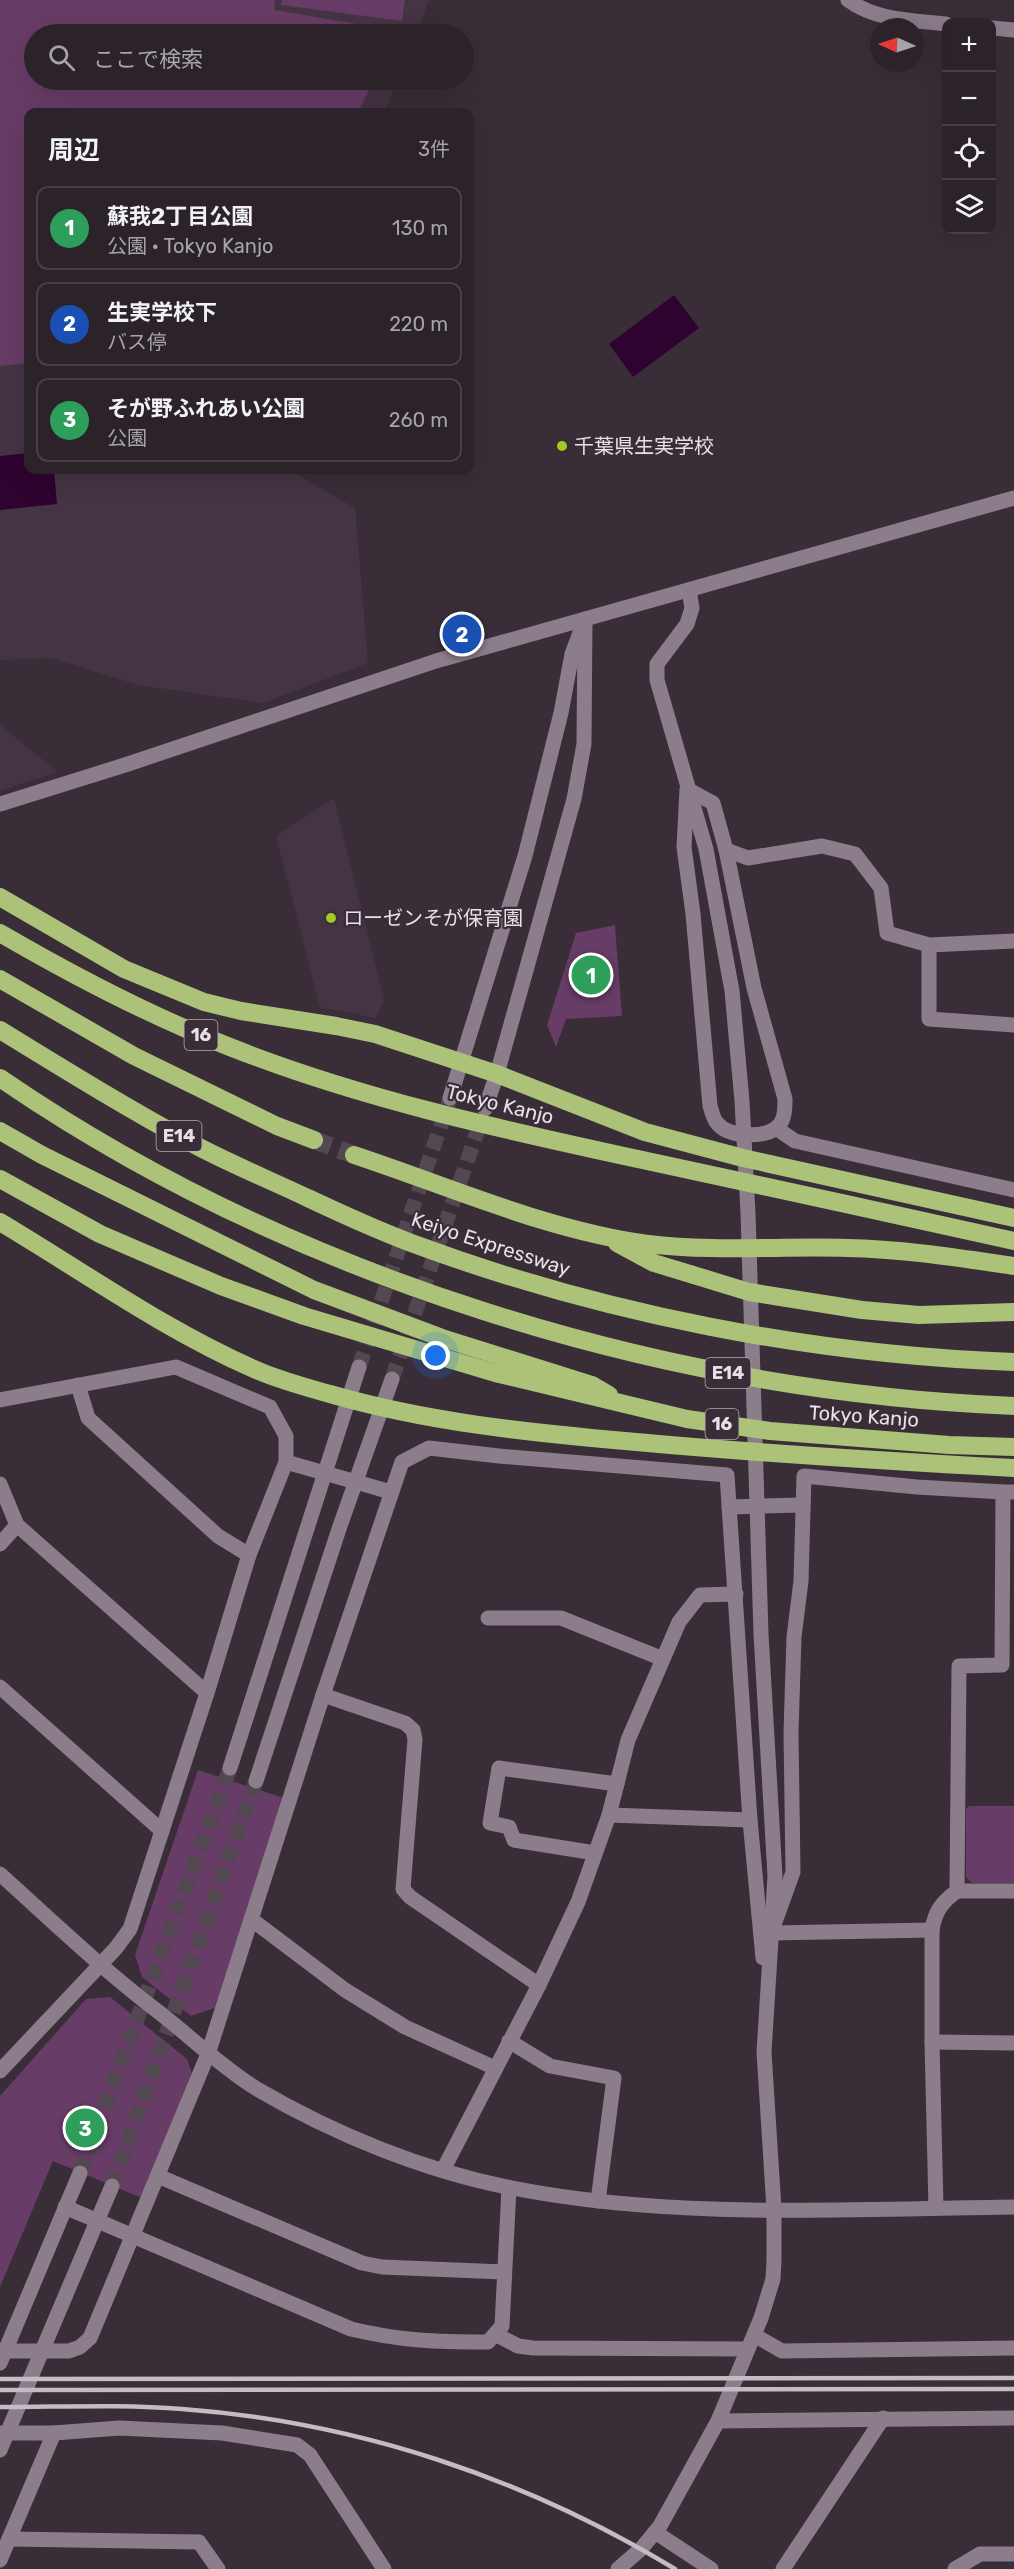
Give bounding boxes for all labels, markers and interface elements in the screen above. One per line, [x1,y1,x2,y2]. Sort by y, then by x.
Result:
north arrow [870,18,924,72]
map controls [942,18,996,234]
button: + [942,18,996,72]
search box [24,24,474,90]
icon: search [45,41,78,74]
text: ここで検索 [93,46,203,73]
button: − [942,72,996,126]
button: locate [942,126,996,180]
text: 周辺 [48,135,100,166]
text: 3件 [418,137,450,161]
button: layers [942,180,996,234]
text: 蘇我2丁目公園 [107,203,253,230]
text: 1 [65,216,74,240]
text: 130 m [392,216,448,240]
text: 公園 · Tokyo Kanjo [107,234,274,258]
text: 生実学校下 [107,299,217,326]
text: 2 [63,312,76,336]
text: 220 m [389,312,448,336]
text: バス停 [107,330,167,354]
text: そが野ふれあい公園 [107,395,305,422]
text: 3 [63,408,76,432]
text: 260 m [389,408,448,432]
text: 公園 [107,426,147,450]
place label: 千葉県生実学校 [574,434,714,458]
marker: 千葉県生実学校 [555,439,569,453]
pin: 2 [442,612,482,656]
place label: ローゼンそが保育園 [343,906,523,930]
marker: ローゼンそが保育園 [324,911,338,925]
pin: 1 [572,952,610,998]
road number: 16 [184,1020,218,1050]
street label: Tokyo Kanjo [444,1079,556,1129]
road number: E14 [156,1121,201,1151]
street label: Keiyo Expressway [409,1207,573,1281]
your location [421,1341,450,1370]
road number: E14 [706,1358,750,1388]
street label: Tokyo Kanjo [808,1400,920,1432]
road number: 16 [706,1409,738,1439]
pin: 3 [66,2106,104,2150]

